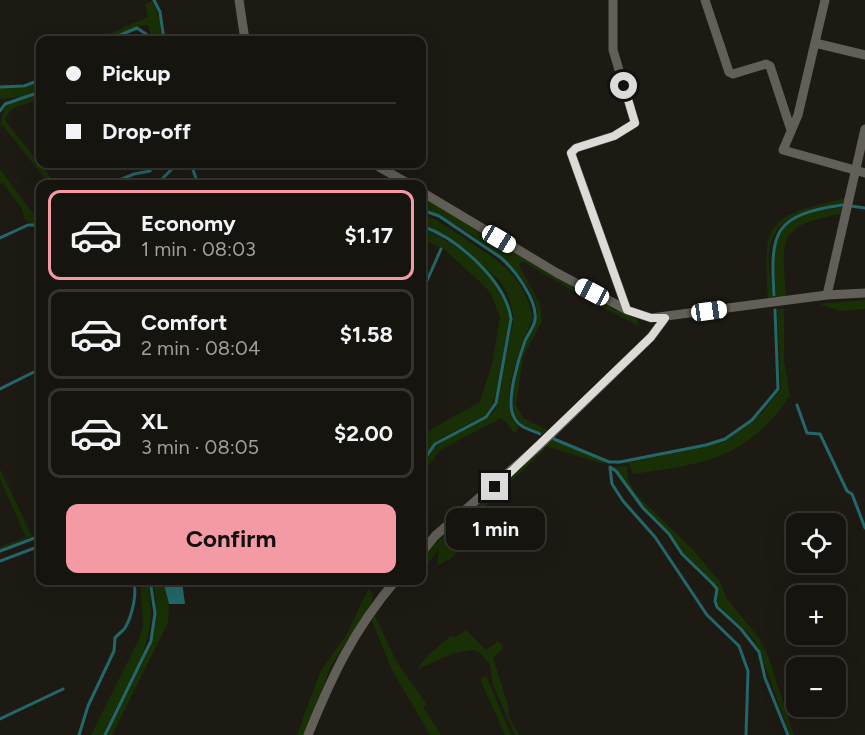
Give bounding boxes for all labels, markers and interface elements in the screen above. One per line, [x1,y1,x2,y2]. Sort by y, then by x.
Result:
text: Pickup [102,60,171,87]
route start [610,72,637,99]
text: Drop-off [102,118,191,145]
icon: car [69,208,123,262]
text: Economy [141,210,236,237]
text: $1.17 [345,222,393,249]
car [479,222,519,256]
text: 1 min · 08:03 [141,237,256,261]
car [572,276,612,308]
car [690,300,728,322]
icon: car [69,307,123,361]
text: Comfort [141,309,227,336]
text: $1.58 [340,321,393,348]
text: 2 min · 08:04 [141,336,260,360]
icon: car [69,406,123,460]
text: XL [141,408,168,435]
text: $2.00 [334,420,393,447]
text: 3 min · 08:05 [141,435,259,459]
route end [481,473,508,500]
button: Confirm [66,504,396,573]
callout: 1 min [446,508,544,550]
map controls [786,513,846,717]
button: locate [786,513,846,573]
text: 1 min [472,517,519,541]
button: + [786,585,846,645]
button: − [786,657,846,717]

